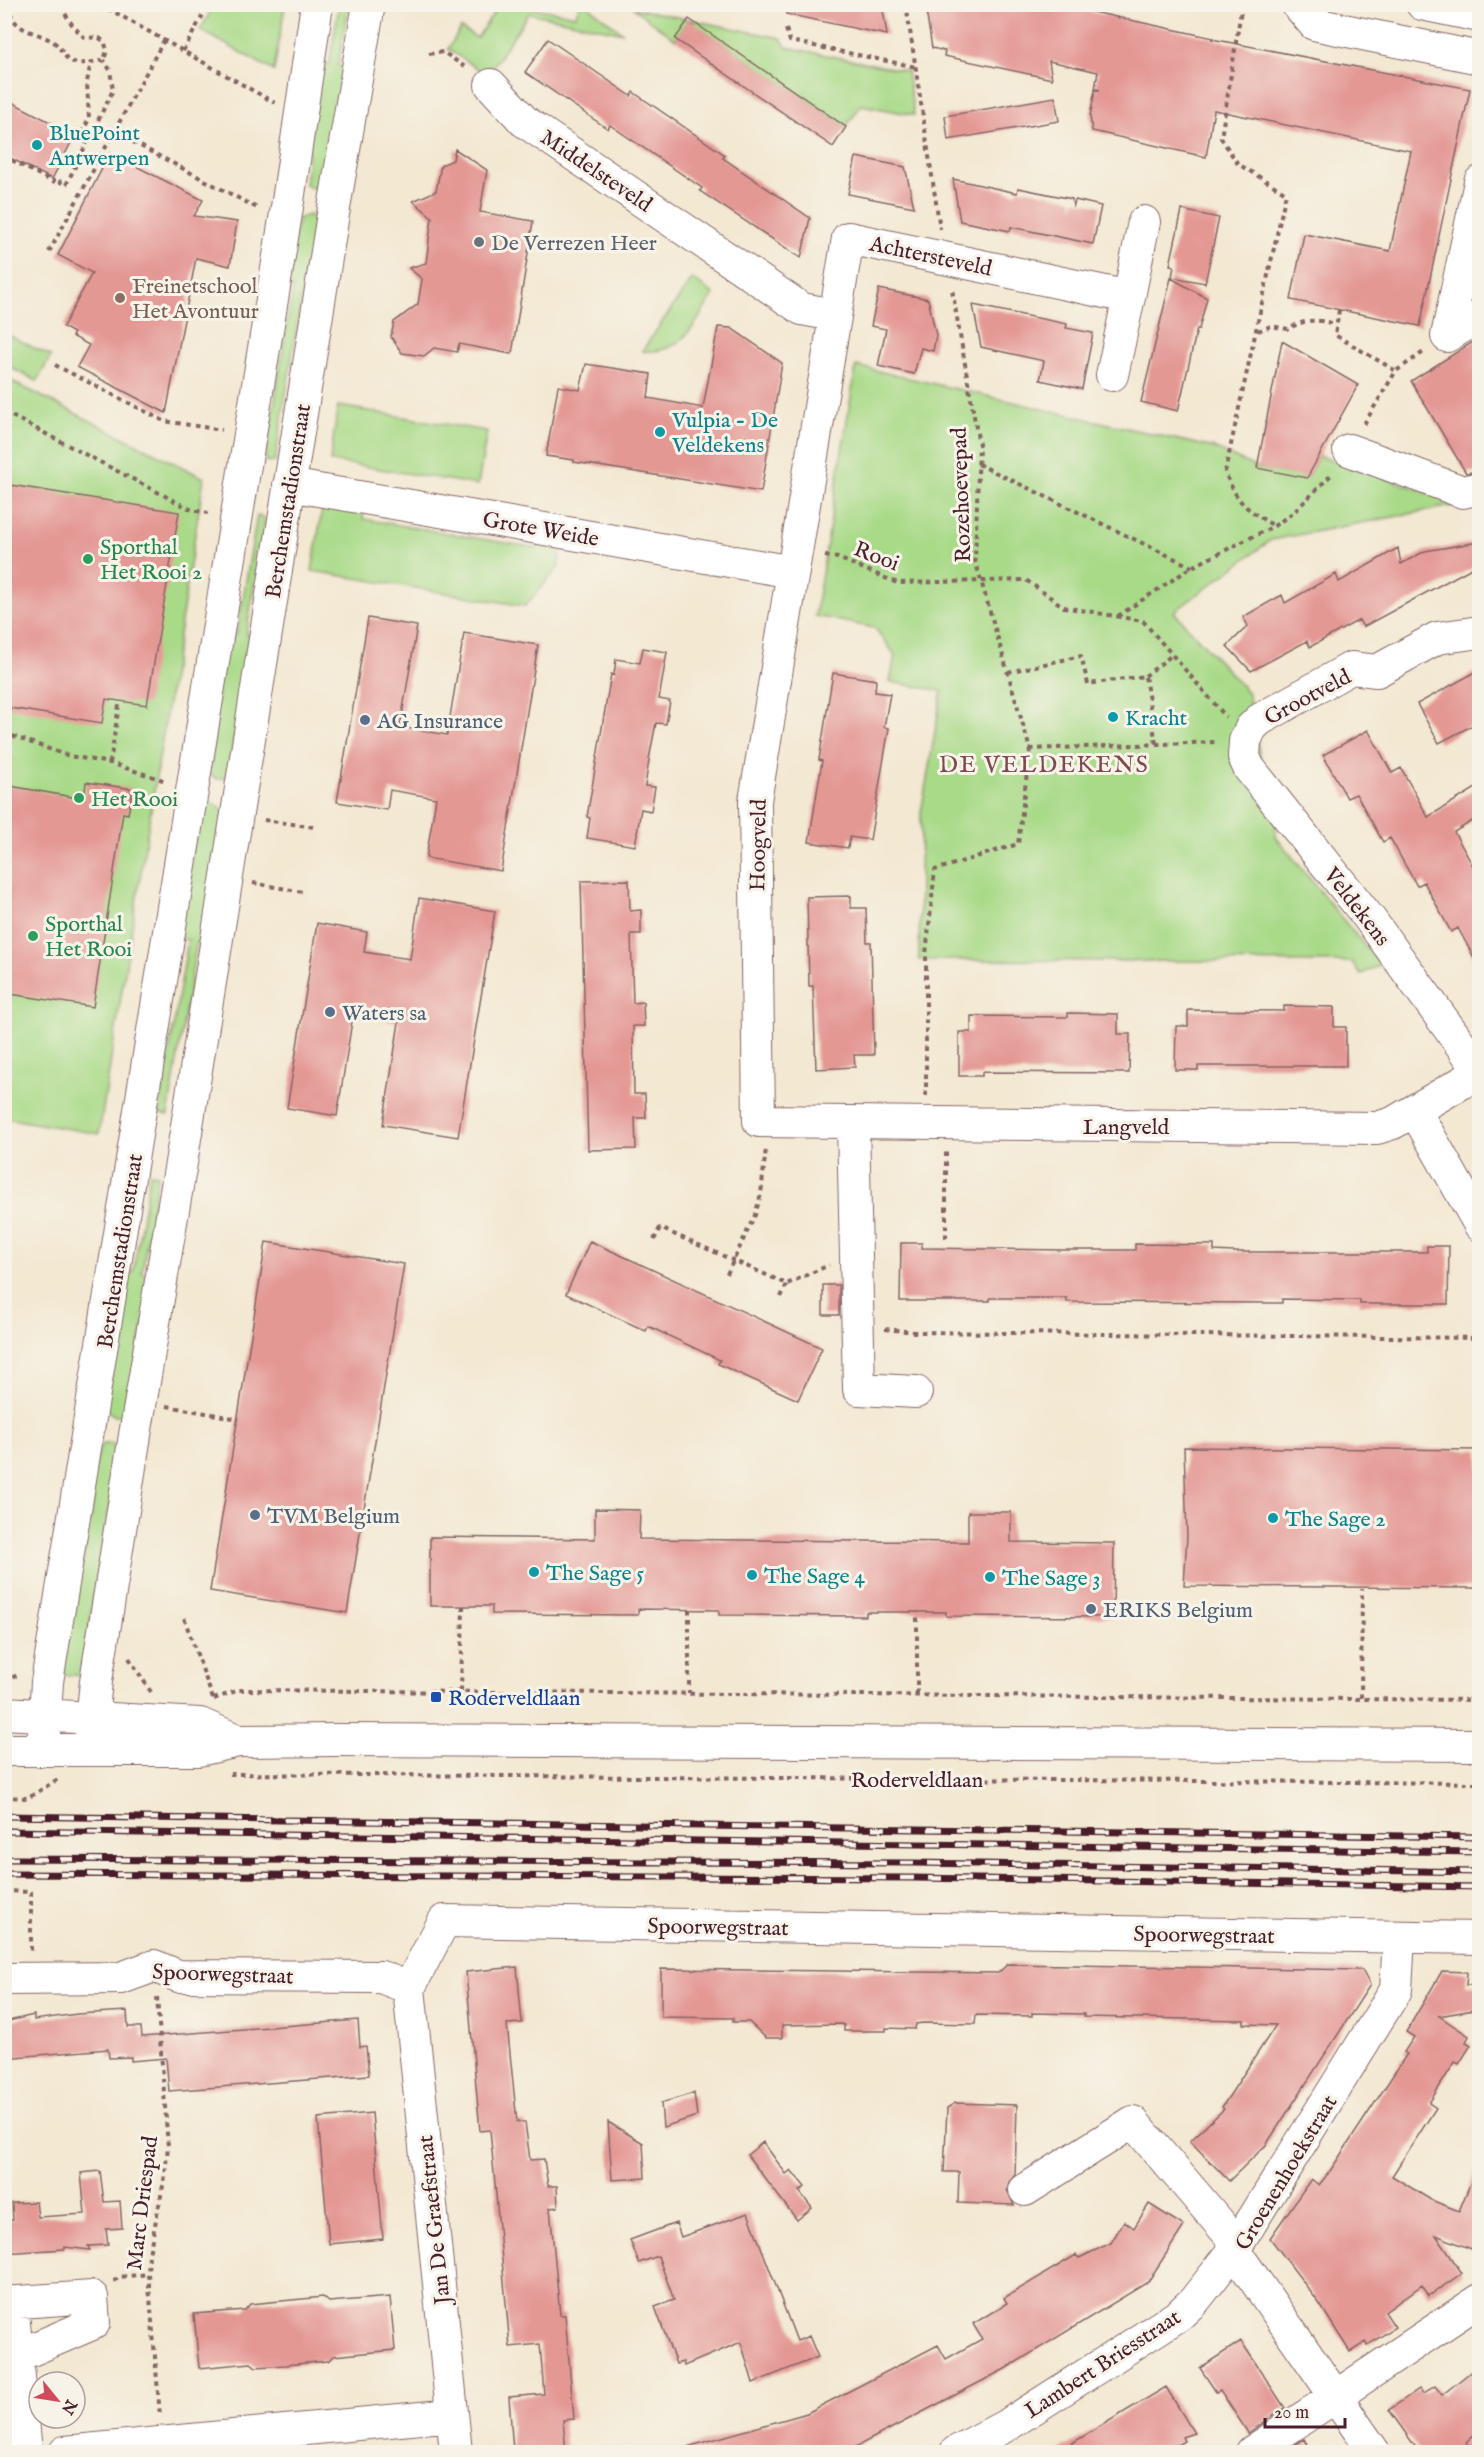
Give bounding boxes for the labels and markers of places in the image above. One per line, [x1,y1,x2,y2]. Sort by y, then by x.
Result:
place label: BluePoint Antwerpen [48,120,150,173]
marker: BluePoint Antwerpen [30,138,44,152]
place label: De Verrezen Heer [491,230,657,258]
marker: De Verrezen Heer [472,235,486,249]
place label: Freinetschool Het Avontuur [132,273,259,326]
marker: Freinetschool Het Avontuur [113,291,127,305]
place label: Vulpia - De Veldekens [671,407,778,460]
marker: Vulpia - De Veldekens [653,425,667,439]
place label: Sporthal Het Rooi 2 [100,534,202,587]
marker: Sporthal Het Rooi 2 [81,552,95,566]
place label: Kracht [1125,705,1188,733]
place label: AG Insurance [376,708,503,736]
marker: Kracht [1106,710,1120,724]
marker: AG Insurance [358,713,372,727]
place label: Het Rooi [91,786,178,814]
marker: Het Rooi [72,791,86,805]
place label: Sporthal Het Rooi [45,911,132,964]
marker: Sporthal Het Rooi [26,929,40,943]
place label: Waters sa [342,1000,427,1028]
marker: Waters sa [323,1005,337,1019]
place label: TVM Belgium [267,1503,400,1531]
place label: The Sage 2 [1285,1506,1386,1534]
marker: TVM Belgium [248,1508,262,1522]
marker: The Sage 2 [1266,1511,1280,1525]
place label: The Sage 5 [546,1560,644,1588]
place label: The Sage 4 [764,1563,865,1591]
marker: The Sage 5 [527,1565,541,1579]
place label: The Sage 3 [1002,1565,1101,1593]
marker: The Sage 4 [745,1568,759,1582]
marker: The Sage 3 [983,1570,997,1584]
place label: ERIKS Belgium [1103,1597,1253,1625]
marker: ERIKS Belgium [1084,1602,1098,1616]
place label: Roderveldlaan [448,1685,581,1713]
marker: Roderveldlaan [429,1690,443,1704]

